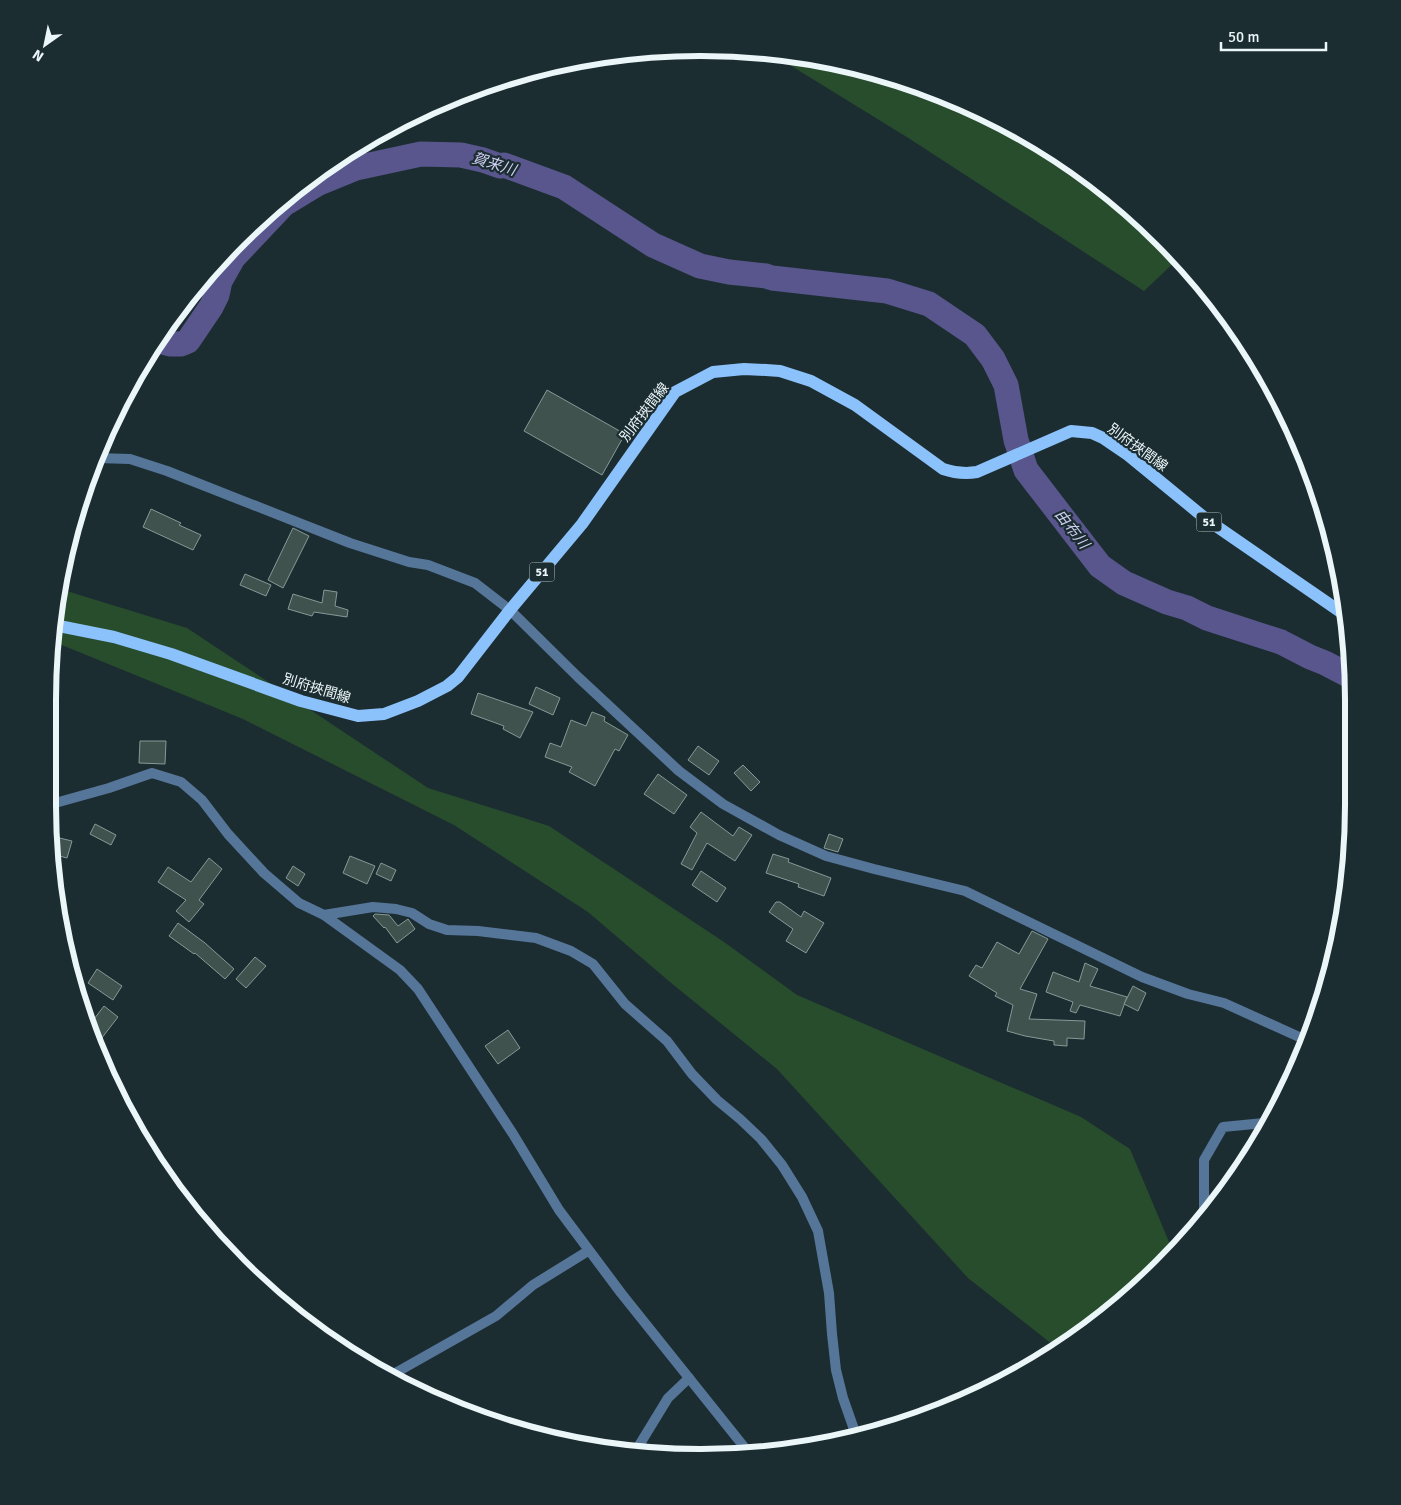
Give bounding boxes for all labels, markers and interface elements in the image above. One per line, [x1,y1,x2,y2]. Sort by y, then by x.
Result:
north arrow [20,20,70,70]
scale bar [1221,20,1326,52]
text: 50 m [1228,28,1259,46]
text: N [29,46,47,65]
water label: 賀来川 [470,149,520,180]
street label: 別府挾間線 [616,379,673,445]
street label: 別府挾間線 [1104,420,1171,475]
water label: 由布川 [1051,506,1094,554]
road number: 51 [1196,512,1222,532]
road number: 51 [530,562,554,582]
street label: 別府挾間線 [281,670,353,707]

